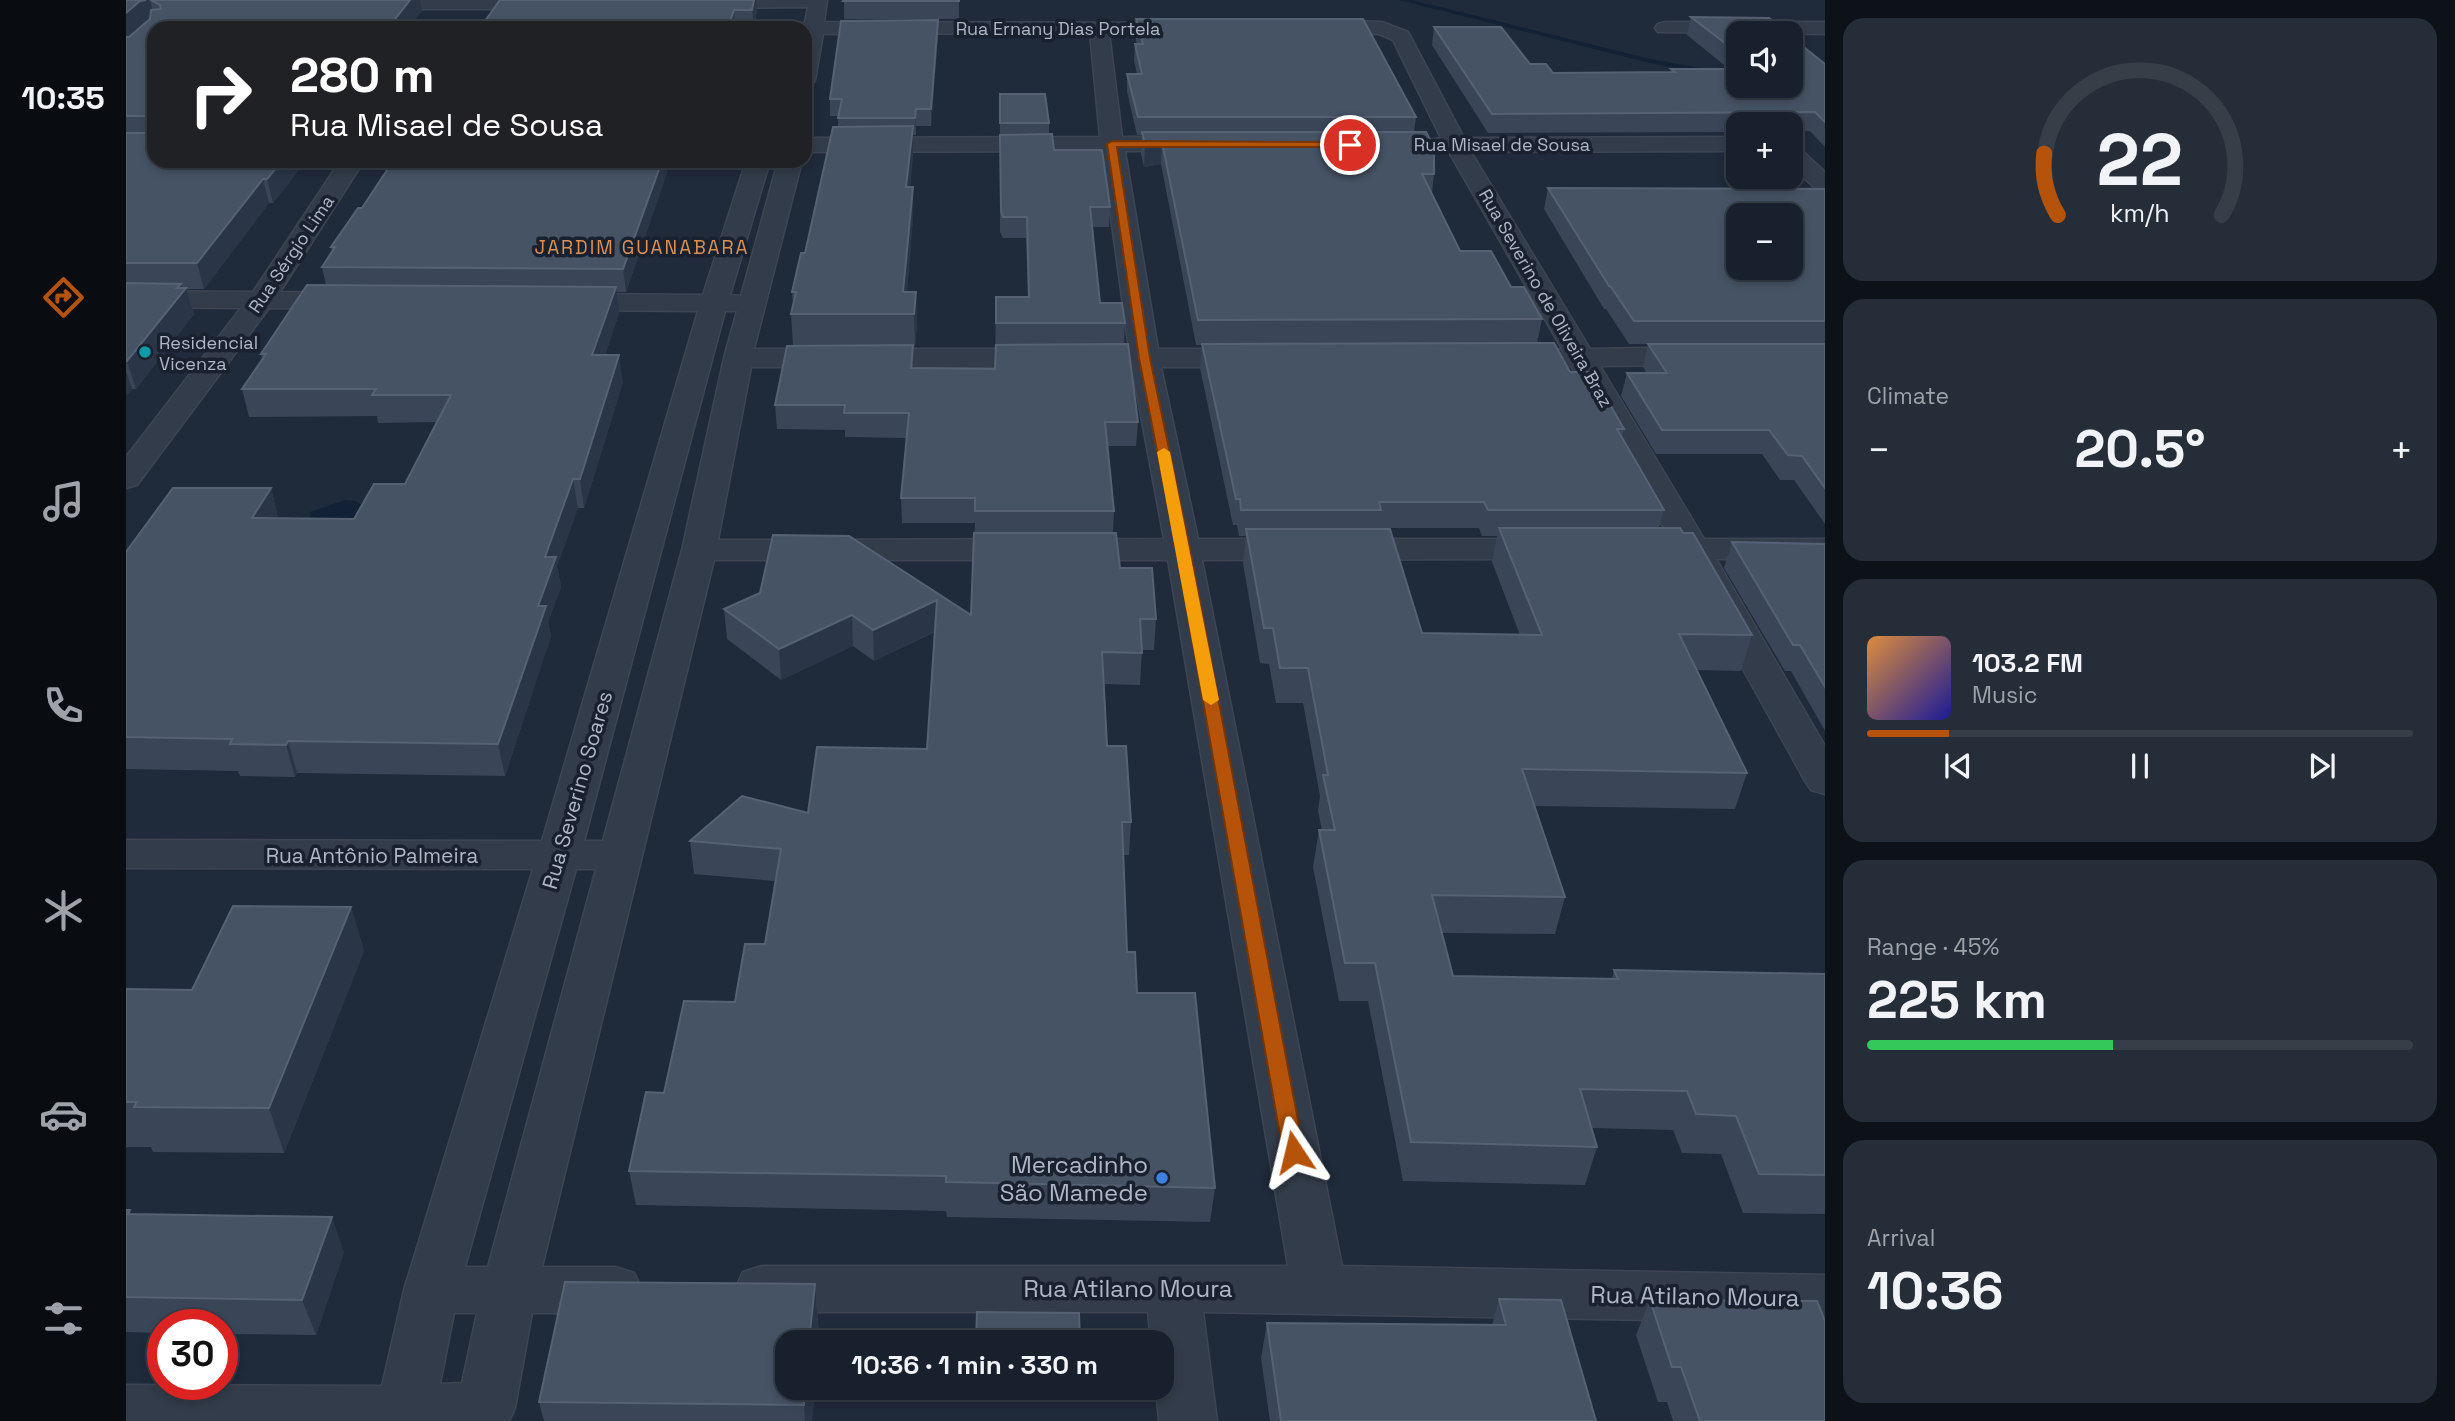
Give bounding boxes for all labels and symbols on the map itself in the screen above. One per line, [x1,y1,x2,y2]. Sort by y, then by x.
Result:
street label: Rua Ernany Dias Portela [956,17,1160,40]
pin [1320,115,1380,175]
street label: Rua Misael de Sousa [1414,133,1590,156]
street label: Rua Severino de Oliveira Braz [1474,185,1618,411]
street label: Rua Sérgio Lima [243,191,339,317]
district label: JARDIM GUANABARA [534,235,750,260]
place label: Residencial Vicenza [159,331,258,375]
marker: Residencial Vicenza [137,344,153,360]
street label: Rua Severino Soares [536,688,618,892]
street label: Rua Antônio Palmeira [266,842,478,869]
position arrow [1257,1115,1331,1189]
place label: Mercadinho São Mamede [1000,1149,1148,1208]
marker: Mercadinho São Mamede [1154,1170,1170,1186]
street label: Rua Atilano Moura [1023,1273,1233,1304]
street label: Rua Atilano Moura [1590,1279,1800,1313]
speed limit sign: 30 [147,1309,238,1400]

